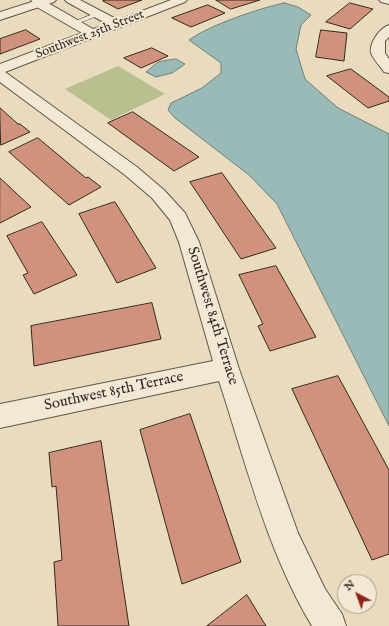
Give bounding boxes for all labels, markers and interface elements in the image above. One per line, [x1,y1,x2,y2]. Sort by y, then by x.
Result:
street label: Southwest 25th Street [33,7,147,63]
street label: Southwest 84th Terrace [182,245,242,387]
street label: Southwest 85th Terrace [43,368,185,416]
north arrow [337,574,377,614]
text: N [342,577,358,594]

